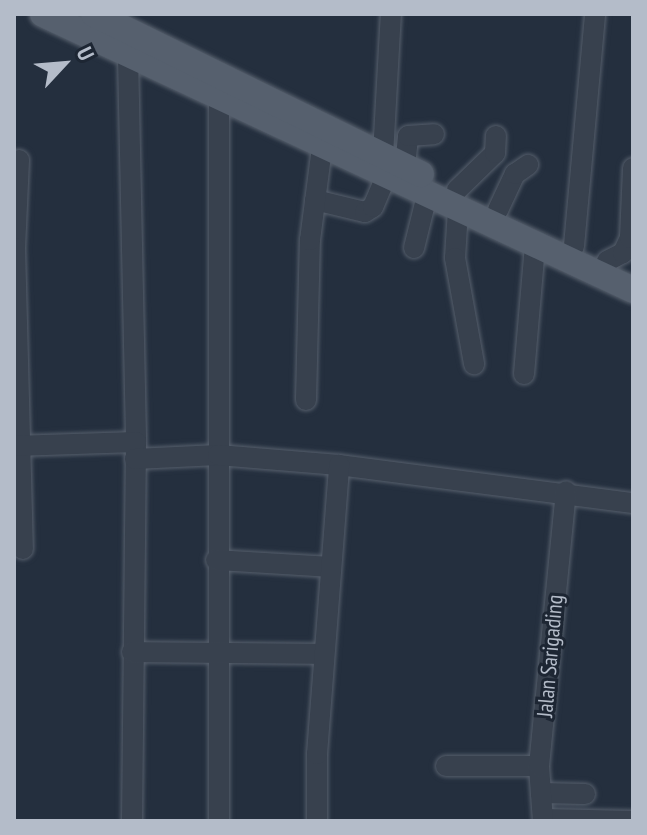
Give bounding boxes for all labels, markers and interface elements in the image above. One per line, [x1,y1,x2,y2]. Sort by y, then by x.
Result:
north arrow [24,24,104,104]
text: U [71,42,101,65]
street label: Jalan Sarigading [531,594,569,718]

